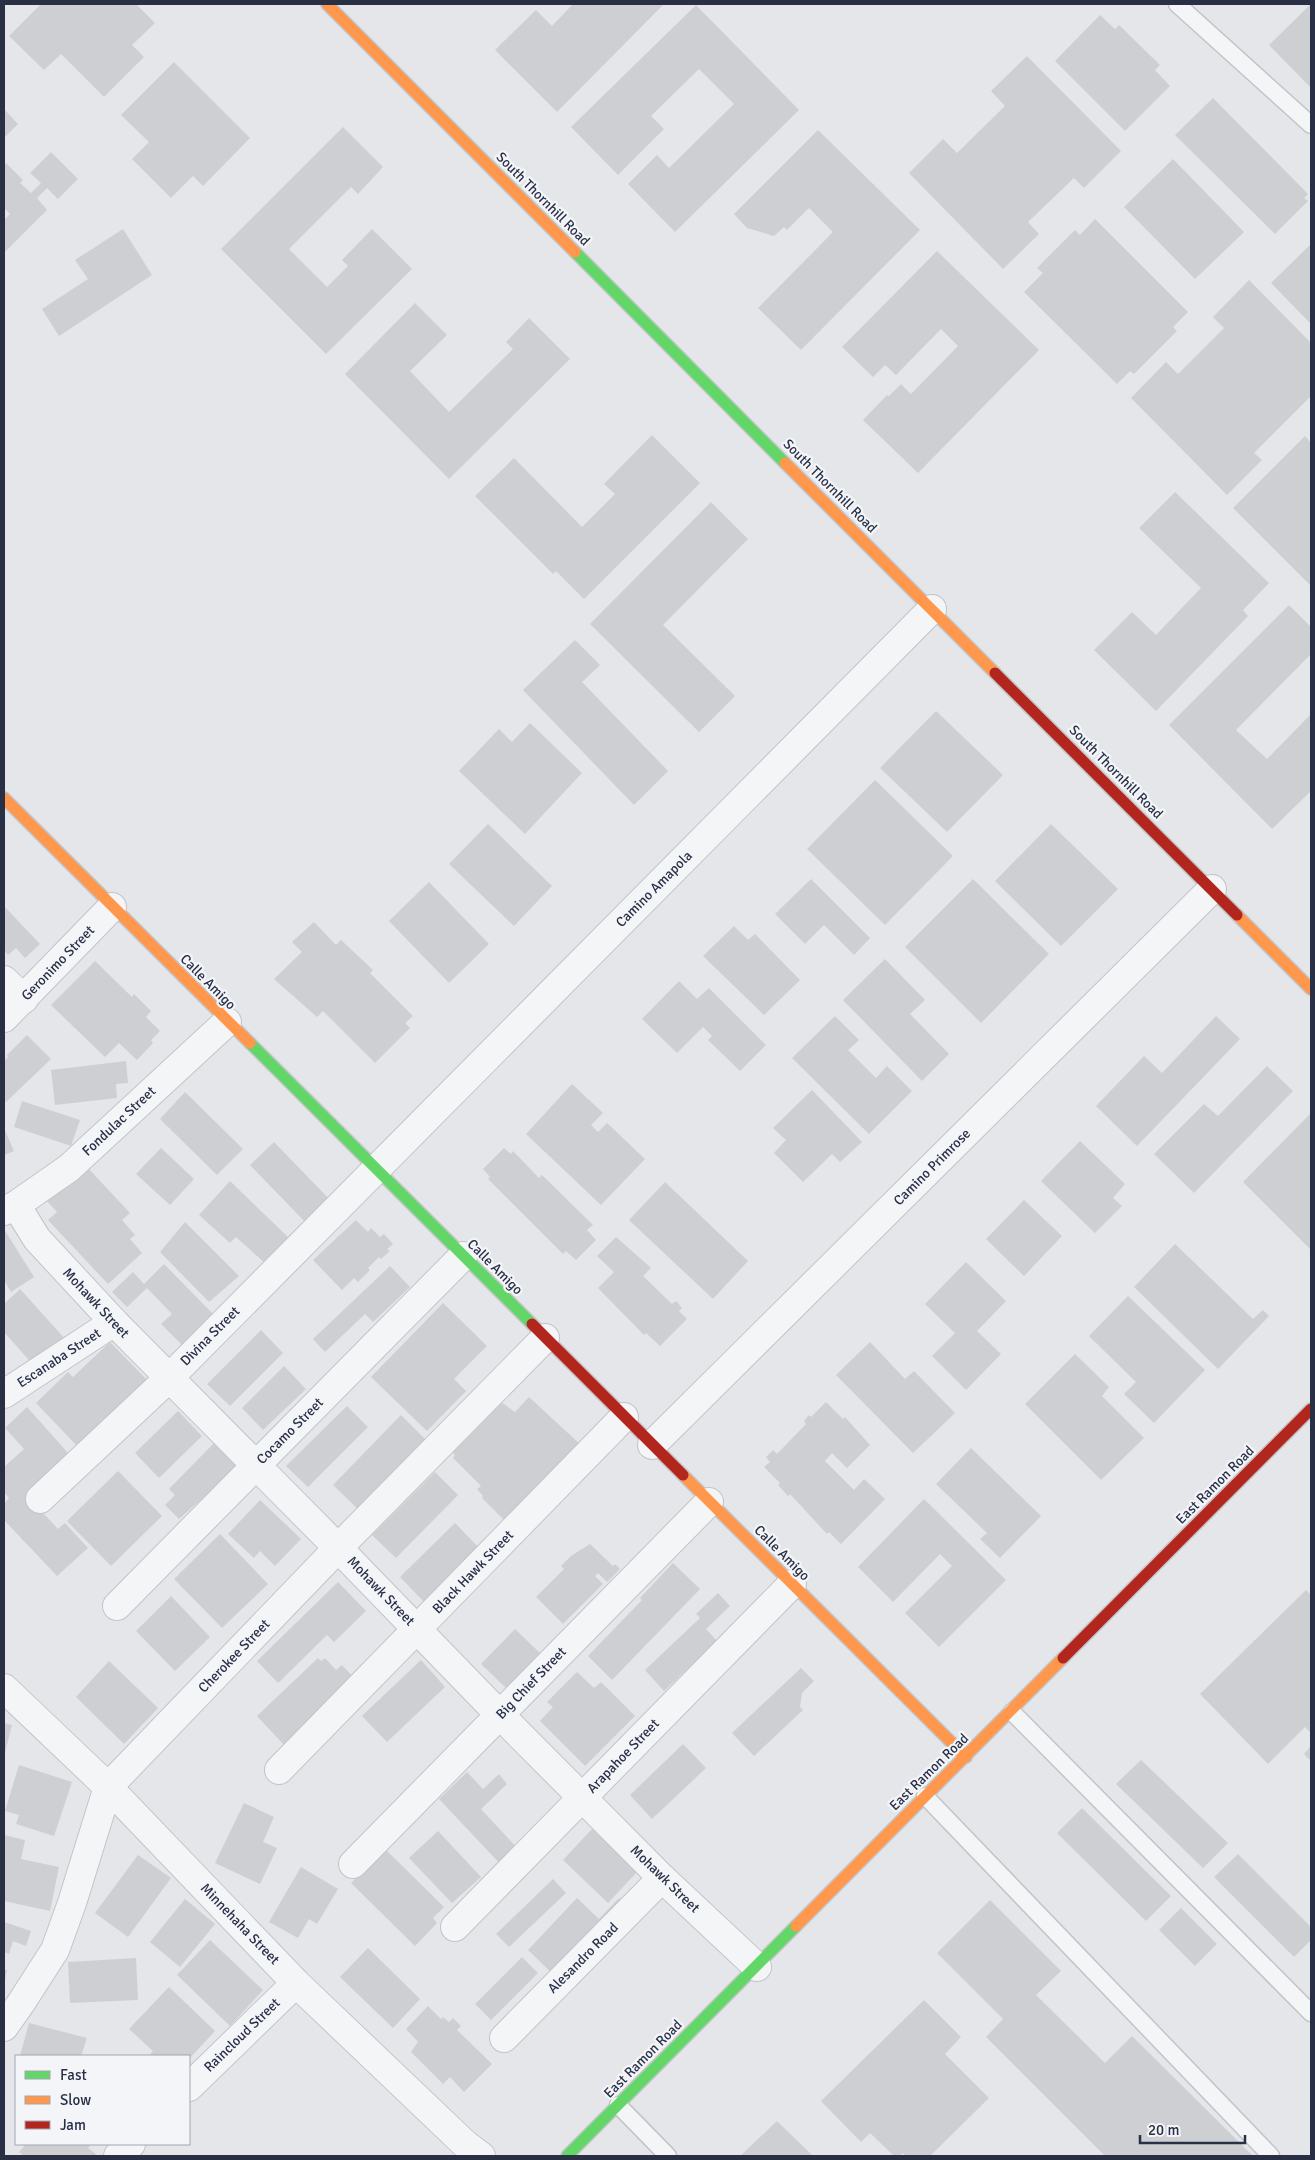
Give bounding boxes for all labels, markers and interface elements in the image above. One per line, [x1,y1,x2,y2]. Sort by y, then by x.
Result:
street label: South Thornhill Road [493,149,593,249]
street label: South Thornhill Road [780,436,880,536]
street label: South Thornhill Road [1066,722,1166,822]
street label: Camino Amapola [612,847,696,931]
street label: Geronimo Street [18,922,98,1004]
street label: Calle Amigo [177,951,239,1013]
street label: Fondulac Street [79,1083,159,1159]
street label: Camino Primrose [890,1125,974,1209]
street label: Calle Amigo [464,1236,526,1298]
street label: Mohawk Street [59,1264,133,1342]
street label: Divina Street [177,1303,243,1369]
street label: Escanaba Street [14,1325,104,1391]
street label: Cocamo Street [253,1394,327,1468]
street label: East Ramon Road [1172,1442,1258,1528]
street label: Calle Amigo [751,1522,813,1584]
street label: Black Hawk Street [429,1527,517,1617]
street label: Mohawk Street [344,1553,418,1629]
street label: Cherokee Street [195,1616,273,1696]
street label: Big Chief Street [492,1643,570,1723]
street label: Arapahoe Street [583,1715,663,1797]
street label: East Ramon Road [886,1730,972,1814]
street label: Mohawk Street [627,1842,703,1916]
street label: Minnehaha Street [197,1880,283,1968]
street label: Alesandro Road [544,1919,622,1997]
street label: Raincloud Street [200,1994,284,2076]
street label: East Ramon Road [600,2016,686,2102]
legend [15,2055,190,2145]
text: Fast [60,2066,87,2084]
text: Slow [60,2091,91,2109]
scale bar [1140,2112,1245,2144]
text: Jam [60,2116,86,2134]
text: 20 m [1148,2121,1179,2139]

